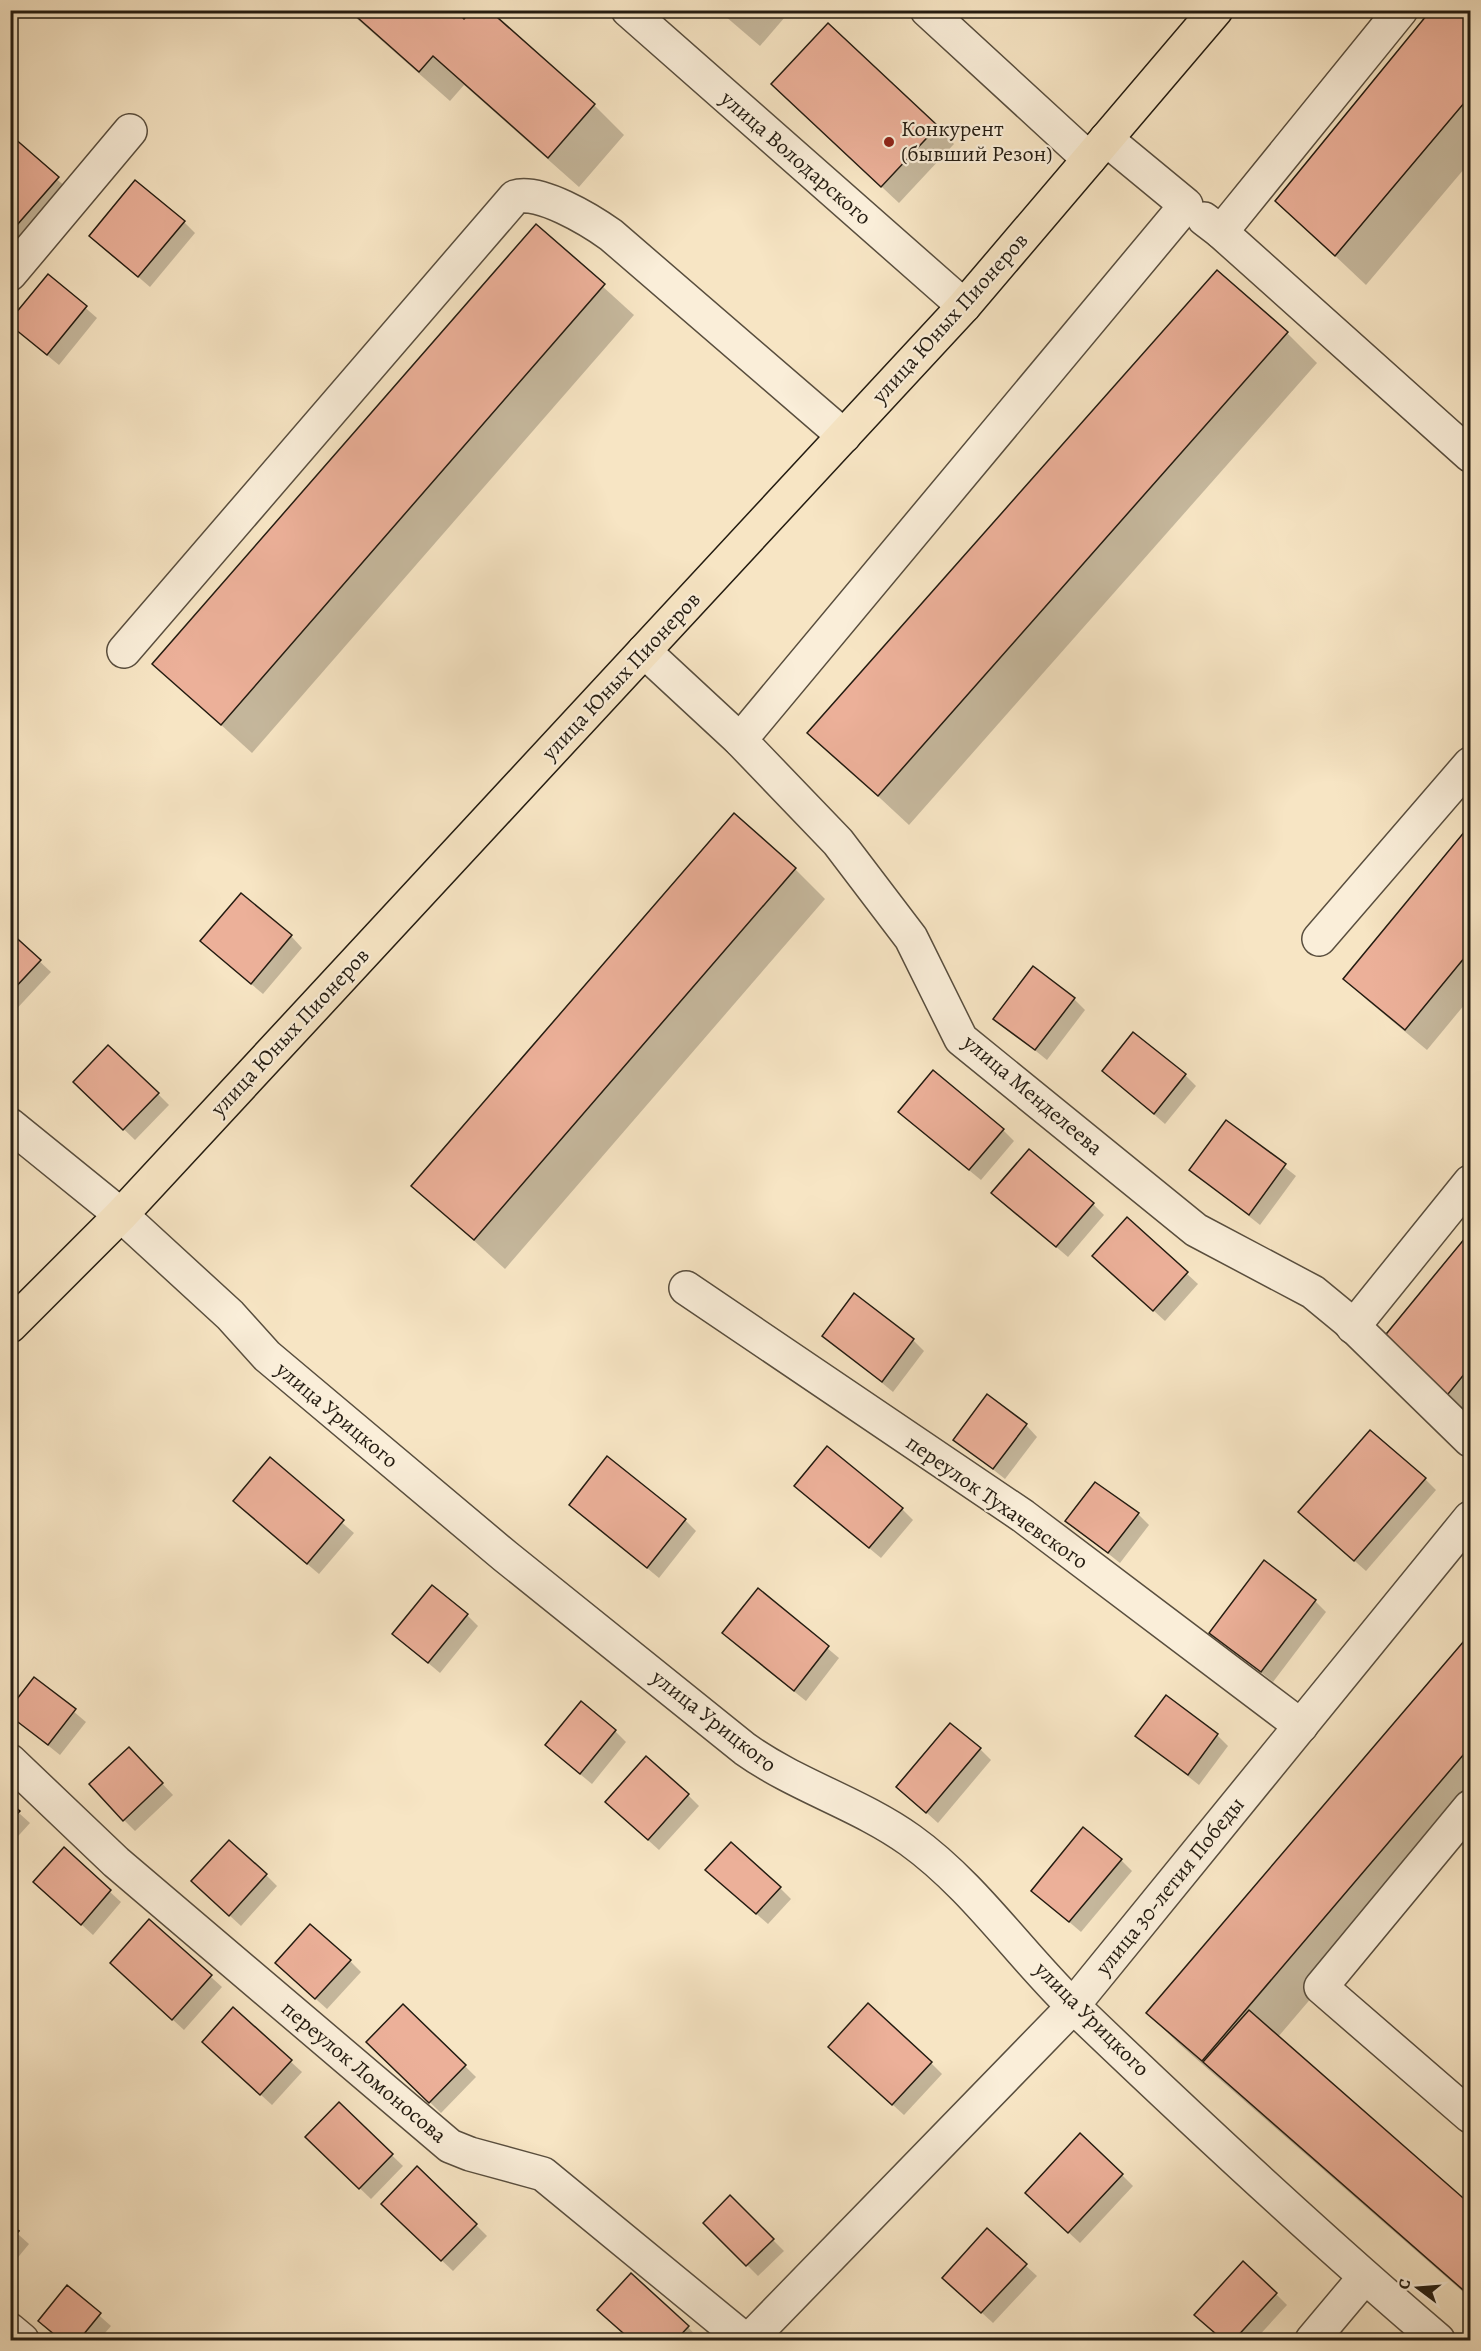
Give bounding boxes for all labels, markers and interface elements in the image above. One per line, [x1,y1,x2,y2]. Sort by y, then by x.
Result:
street label: улица Володарского [713,83,878,232]
place label: Конкурент (бывший Резон) [901,114,1052,169]
marker: Конкурент (бывший Резон) [882,135,896,149]
street label: улица Юных Пионеров [864,226,1035,411]
street label: улица Юных Пионеров [534,585,707,768]
street label: улица Юных Пионеров [203,941,376,1124]
street label: улица Менделеева [956,1027,1110,1163]
street label: улица Урицкого [269,1354,405,1475]
street label: переулок Тухачевского [900,1428,1094,1576]
street label: улица Урицкого [644,1662,783,1779]
street label: улица 30-летия Победы [1088,1790,1251,1982]
street label: улица Урицкого [1027,1954,1156,2083]
street label: переулок Ломоносова [275,1994,454,2151]
north arrow [1388,2258,1448,2318]
text: С [1393,2276,1417,2292]

